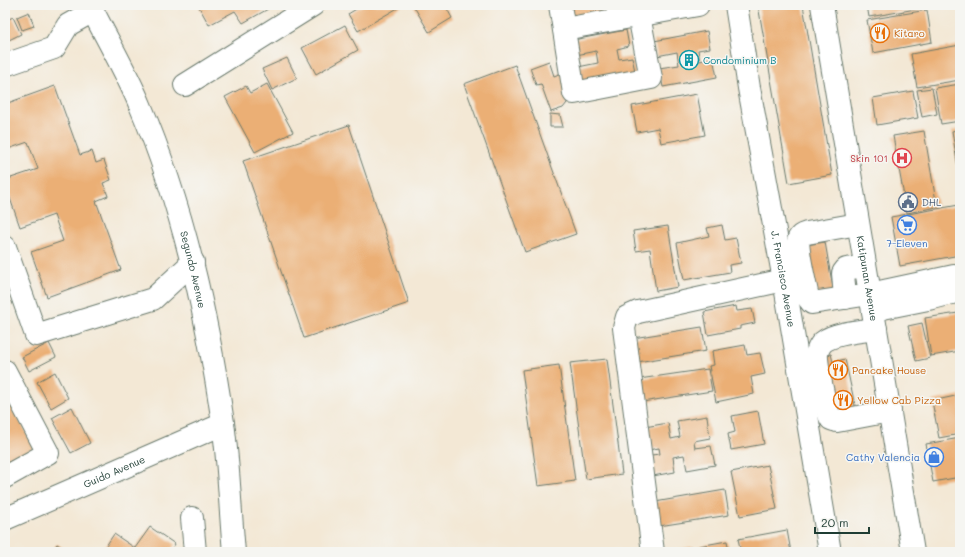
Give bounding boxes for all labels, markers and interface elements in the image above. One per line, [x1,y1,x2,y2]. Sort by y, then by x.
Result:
restaurant icon: Kitaro [869,22,891,44]
place label: Kitaro [894,26,925,40]
building icon: Condominium B [678,49,700,71]
place label: Condominium B [703,53,776,67]
hospital icon: Skin 101 [891,147,913,169]
place label: Skin 101 [850,151,888,165]
public building icon: DHL [897,191,919,213]
place label: DHL [922,195,942,209]
supermarket icon: 7-Eleven [896,214,918,236]
street label: Segundo Avenue [177,229,209,309]
street label: J. Francisco Avenue [768,230,799,328]
street label: Katipunan Avenue [853,234,881,322]
place label: 7-Eleven [886,236,928,250]
restaurant icon: Pancake House [827,359,849,381]
place label: Pancake House [852,363,926,377]
restaurant icon: Yellow Cab Pizza [832,389,854,411]
place label: Yellow Cab Pizza [857,393,941,407]
shop icon: Cathy Valencia [923,446,945,468]
place label: Cathy Valencia [846,450,920,464]
street label: Guido Avenue [81,452,147,491]
scale bar [815,509,869,535]
text: 20 m [821,514,849,530]

